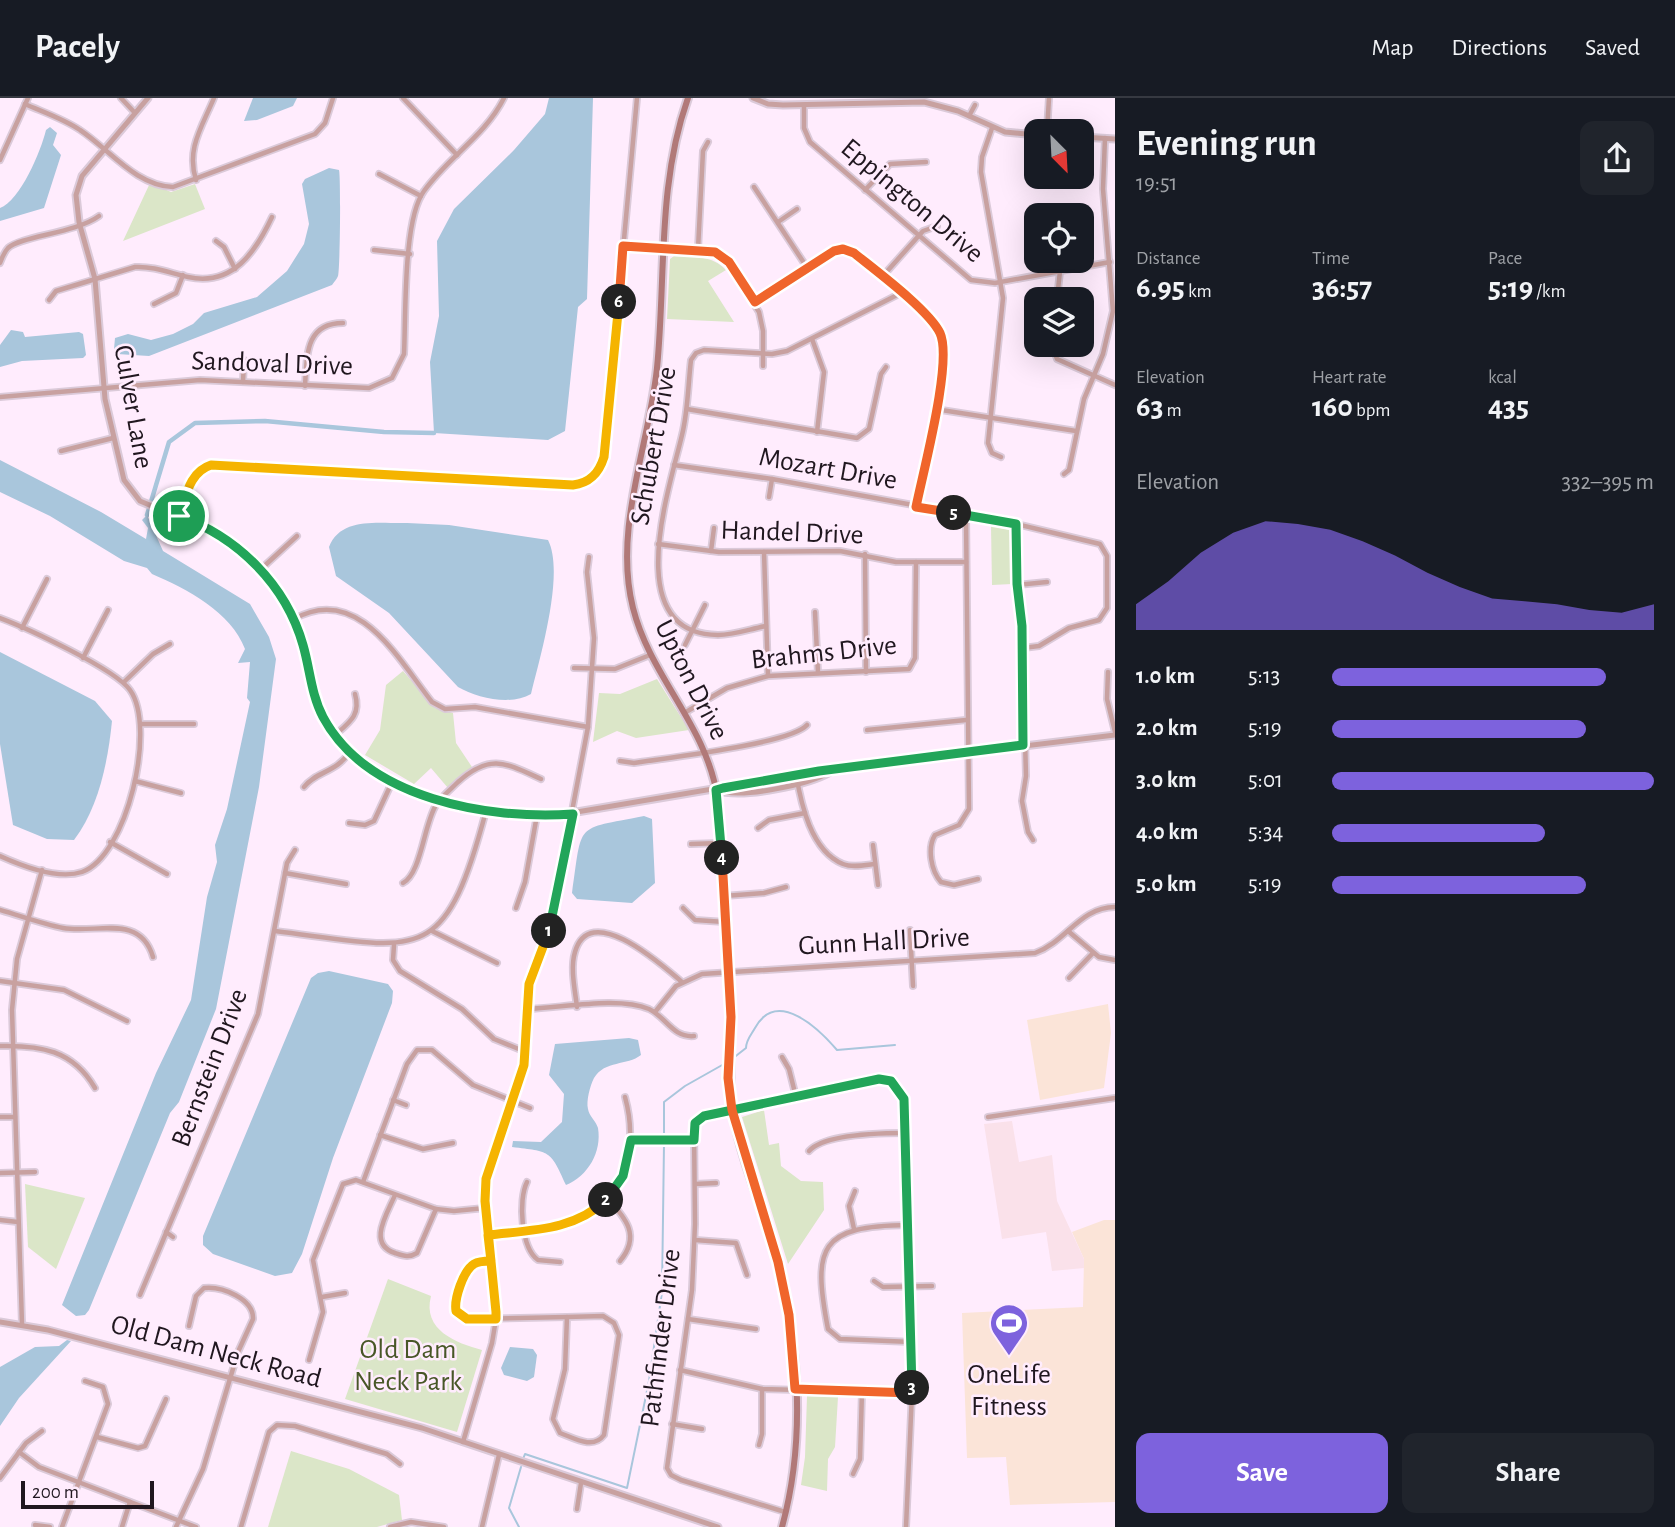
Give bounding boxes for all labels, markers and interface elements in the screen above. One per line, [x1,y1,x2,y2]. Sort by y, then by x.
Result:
text: Pacely [35,31,120,64]
text: Map [1371,36,1413,60]
text: Directions [1451,36,1547,60]
text: Saved [1585,36,1640,60]
north arrow [1024,119,1094,189]
map controls [1024,119,1094,357]
button: share [1580,121,1654,195]
text: Evening run [1136,125,1317,163]
street label: Eppington Drive [836,134,988,268]
text: 19:51 [1136,172,1178,195]
button: locate [1024,203,1094,273]
text: Distance [1136,249,1200,268]
text: Time [1312,249,1350,268]
text: Pace [1488,249,1522,268]
text: 6.95 [1136,273,1185,303]
text: 36:57 [1312,273,1372,303]
text: 5:19 [1488,273,1533,303]
text: km [1185,282,1212,301]
text: /km [1533,282,1566,301]
pin: 6 [602,284,636,320]
button: layers [1024,287,1094,357]
text: 6 [614,292,623,311]
street label: Culver Lane [108,343,158,471]
street label: Sandoval Drive [191,347,353,381]
street label: Schubert Drive [626,365,682,527]
text: Elevation [1136,368,1205,387]
text: Heart rate [1312,368,1387,387]
text: kcal [1488,368,1517,387]
text: 63 [1136,392,1163,422]
text: 160 [1312,392,1353,422]
text: 435 [1488,392,1529,422]
text: m [1163,401,1182,420]
text: bpm [1353,401,1391,420]
street label: Mozart Drive [757,443,899,495]
text: Elevation [1136,471,1219,494]
text: 332–395 m [1562,471,1654,494]
pin [149,486,209,546]
pin: 5 [936,496,972,530]
icon: arrive [160,497,198,535]
text: 5 [949,503,958,522]
street label: Handel Drive [720,517,864,549]
street label: Upton Drive [649,615,733,745]
street label: Brahms Drive [750,631,898,675]
text: 1.0 km [1136,665,1195,688]
text: 5:13 [1248,665,1280,688]
text: 2.0 km [1136,717,1198,740]
text: 5:19 [1248,717,1282,740]
text: 3.0 km [1136,769,1197,792]
text: 5:01 [1248,769,1283,792]
text: 4.0 km [1136,821,1198,844]
text: 5:34 [1248,821,1283,844]
pin: 4 [704,840,740,876]
text: 4 [717,848,726,867]
text: 5.0 km [1136,873,1197,896]
text: 5:19 [1248,873,1282,896]
pin: 1 [532,914,566,948]
text: 1 [545,921,552,940]
street label: Gunn Hall Drive [798,924,970,960]
street label: Bernstein Drive [167,985,253,1151]
pin: 2 [588,1182,624,1218]
text: 2 [601,1190,610,1209]
street label: Pathfinder Drive [636,1247,686,1429]
sports icon: OneLife Fitness [988,1302,1030,1357]
street label: Old Dam Neck Road [108,1310,324,1394]
park label: Old Dam Neck Park [354,1336,462,1396]
place label: OneLife Fitness [967,1361,1051,1421]
pin: 3 [894,1370,930,1406]
text: 3 [907,1378,916,1397]
button: Save [1136,1433,1388,1513]
button: Share [1402,1433,1654,1513]
scale bar [21,1478,154,1510]
text: 200 m [32,1483,79,1502]

